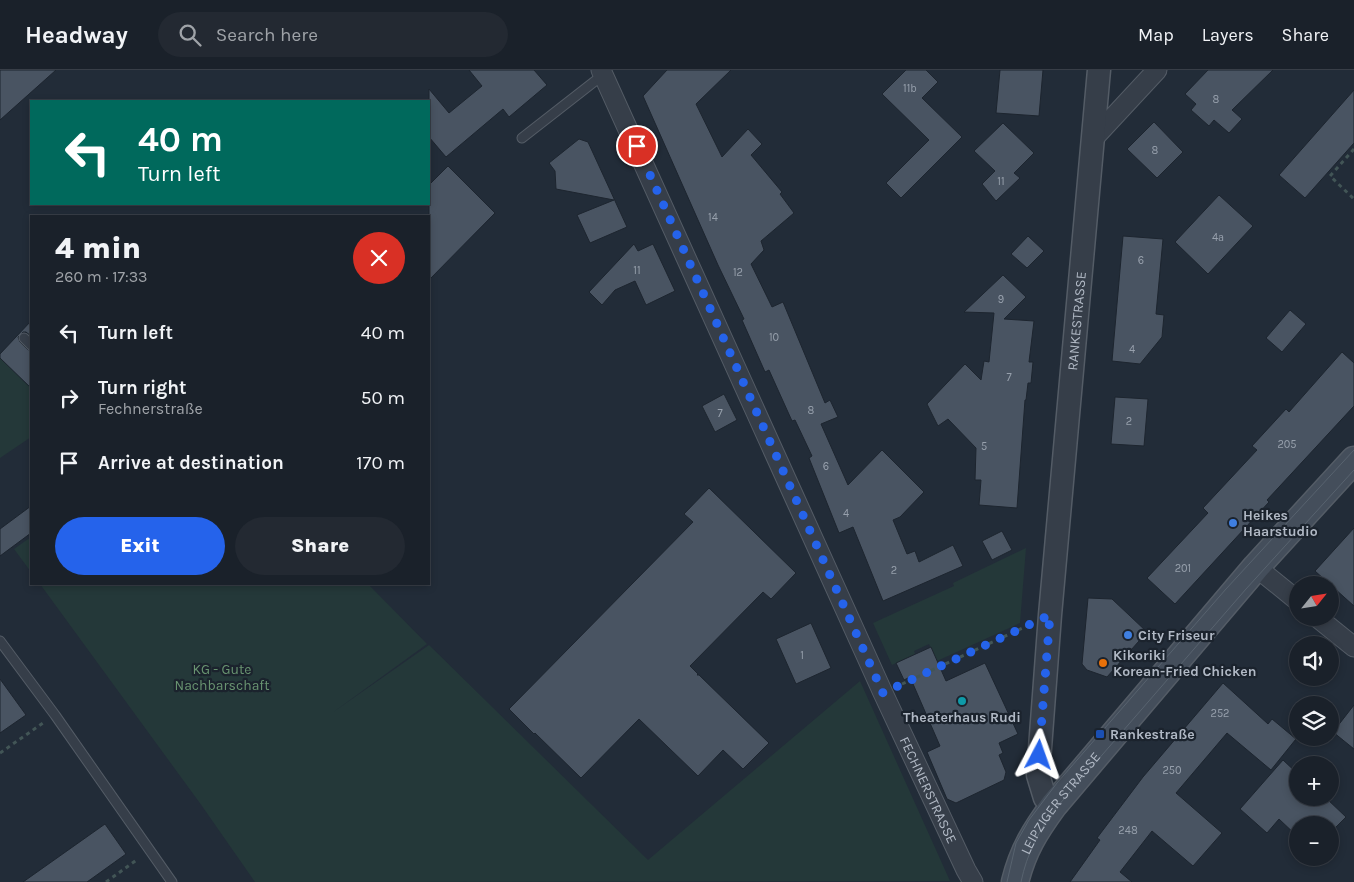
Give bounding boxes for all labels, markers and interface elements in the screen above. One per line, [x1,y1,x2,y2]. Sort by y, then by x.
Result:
search box [158,12,508,57]
text: Headway [25,21,128,49]
icon: search [176,21,204,49]
text: Search here [216,24,318,46]
text: Map [1138,24,1174,46]
text: Layers [1202,24,1254,46]
text: Share [1282,24,1329,46]
house number: 11b [903,82,917,95]
house number: 8 [1213,93,1220,106]
text: 40 m [138,119,223,160]
icon: left [55,120,120,185]
pin [616,125,658,167]
icon: arrive [623,132,651,160]
house number: 8 [1152,144,1159,157]
text: Turn left [138,161,221,187]
house number: 11 [997,175,1005,188]
house number: 14 [708,211,718,224]
text: 4 min [55,230,141,266]
house number: 4a [1212,231,1224,244]
button: close [353,232,405,284]
house number: 6 [1138,254,1144,267]
house number: 11 [633,264,641,277]
house number: 12 [733,266,743,279]
text: 260 m · 17:33 [55,267,148,286]
street label: RANKESTRASSE [1064,271,1090,371]
house number: 9 [998,293,1004,306]
icon: left [55,319,83,347]
text: Turn left [98,322,173,344]
text: 40 m [361,322,405,344]
house number: 10 [769,331,779,344]
house number: 4 [1129,343,1135,356]
house number: 7 [1006,371,1012,384]
text: Turn right [98,377,187,399]
icon: right [55,384,83,412]
text: 50 m [361,387,405,409]
text: Fechnerstraße [98,399,203,418]
house number: 8 [808,404,815,417]
house number: 7 [717,407,723,420]
house number: 2 [1126,415,1132,428]
house number: 205 [1277,438,1297,451]
house number: 5 [981,440,987,453]
icon: arrive [55,449,83,477]
text: Arrive at destination [98,452,284,474]
text: 170 m [356,452,405,474]
house number: 6 [823,460,829,473]
house number: 4 [843,507,849,520]
place label: Heikes Haarstudio [1243,507,1318,540]
button: Exit [55,517,225,575]
button: Share [235,517,405,575]
marker: Heikes Haarstudio [1227,517,1239,529]
house number: 201 [1175,562,1191,575]
house number: 2 [891,564,897,577]
north arrow [1289,576,1339,626]
map controls [1289,576,1339,866]
place label: City Friseur [1138,627,1215,644]
marker: City Friseur [1122,629,1134,641]
button: sound [1289,636,1339,686]
place label: Kikoriki Korean-Fried Chicken [1113,647,1256,680]
house number: 1 [800,649,804,662]
marker: Kikoriki Korean-Fried Chicken [1097,657,1109,669]
park label: KG - Gute Nachbarschaft [175,661,269,694]
marker: Theaterhaus Rudi [956,695,968,707]
button: layers [1289,696,1339,746]
house number: 252 [1211,707,1229,720]
place label: Theaterhaus Rudi [903,709,1021,726]
place label: Rankestraße [1110,726,1195,743]
position arrow [1012,728,1064,780]
marker: Rankestraße [1094,728,1106,740]
street label: FECHNERSTRASSE [896,734,960,846]
street label: LEIPZIGER STRASSE [1017,749,1104,857]
button: + [1289,756,1339,806]
house number: 250 [1162,764,1182,777]
button: − [1289,816,1339,866]
house number: 248 [1118,824,1138,837]

